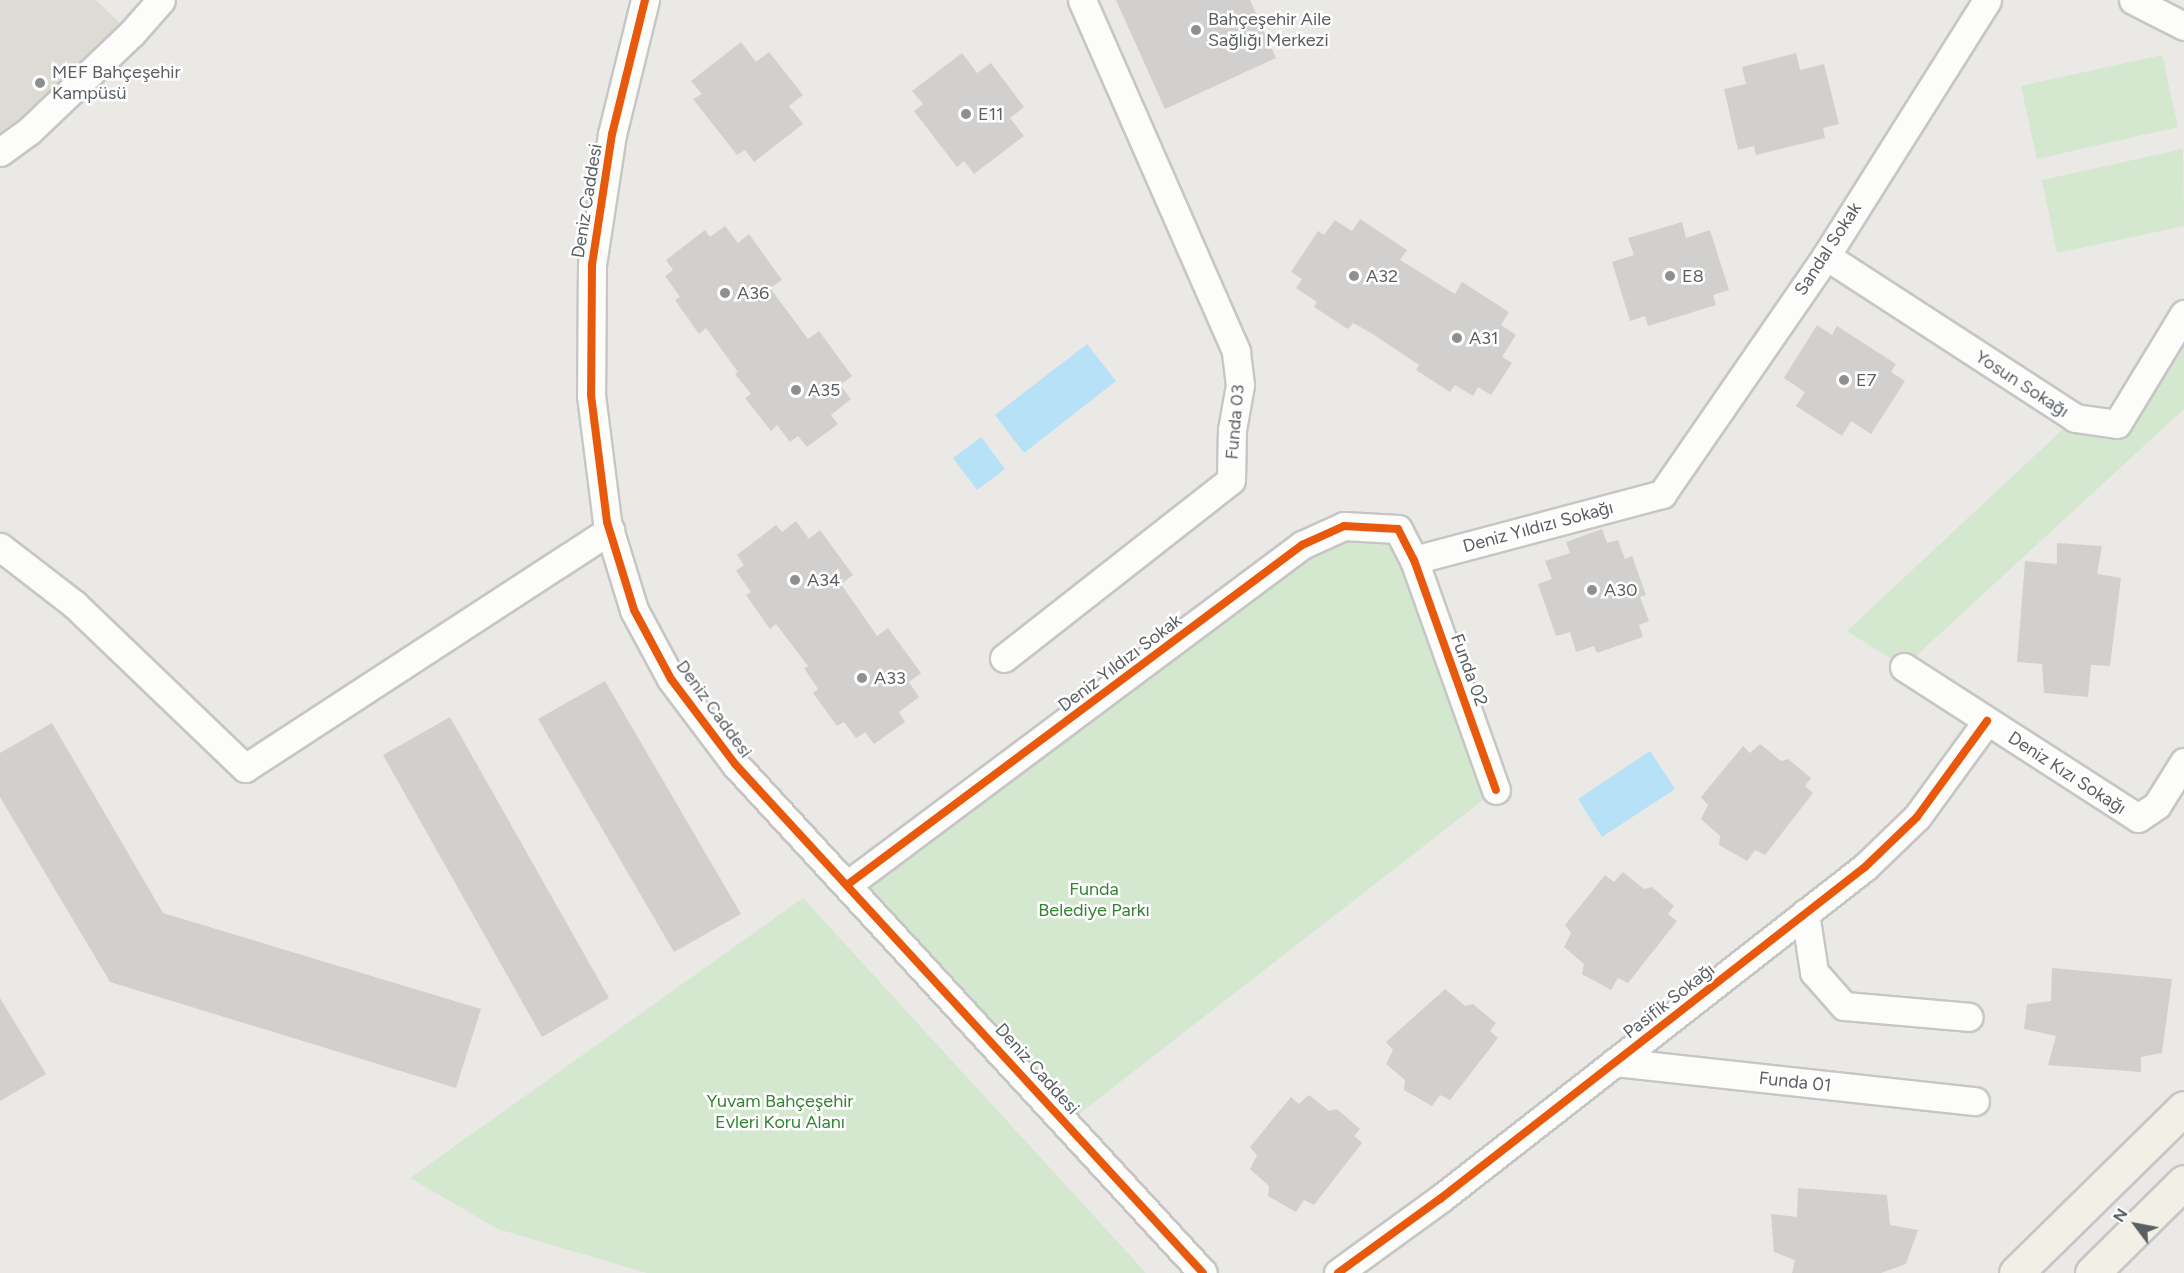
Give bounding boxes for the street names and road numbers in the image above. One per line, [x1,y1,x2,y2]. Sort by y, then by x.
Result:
street label: Deniz Caddesi [567,142,607,260]
street label: Sandal Sokak [1790,199,1866,299]
street label: Yosun Sokağı [1971,346,2073,422]
street label: Funda 03 [1221,384,1249,460]
street label: Deniz Yıldızı Sokağı [1460,497,1616,557]
street label: Deniz Yıldızı Sokak [1054,610,1186,716]
street label: Funda 02 [1446,631,1492,709]
street label: Deniz Caddesi [671,656,757,762]
street label: Deniz Kızı Sokağı [2004,727,2130,819]
street label: Pasifik Sokağı [1619,959,1719,1043]
street label: Deniz Caddesi [990,1019,1084,1119]
street label: Funda 01 [1758,1067,1832,1097]

